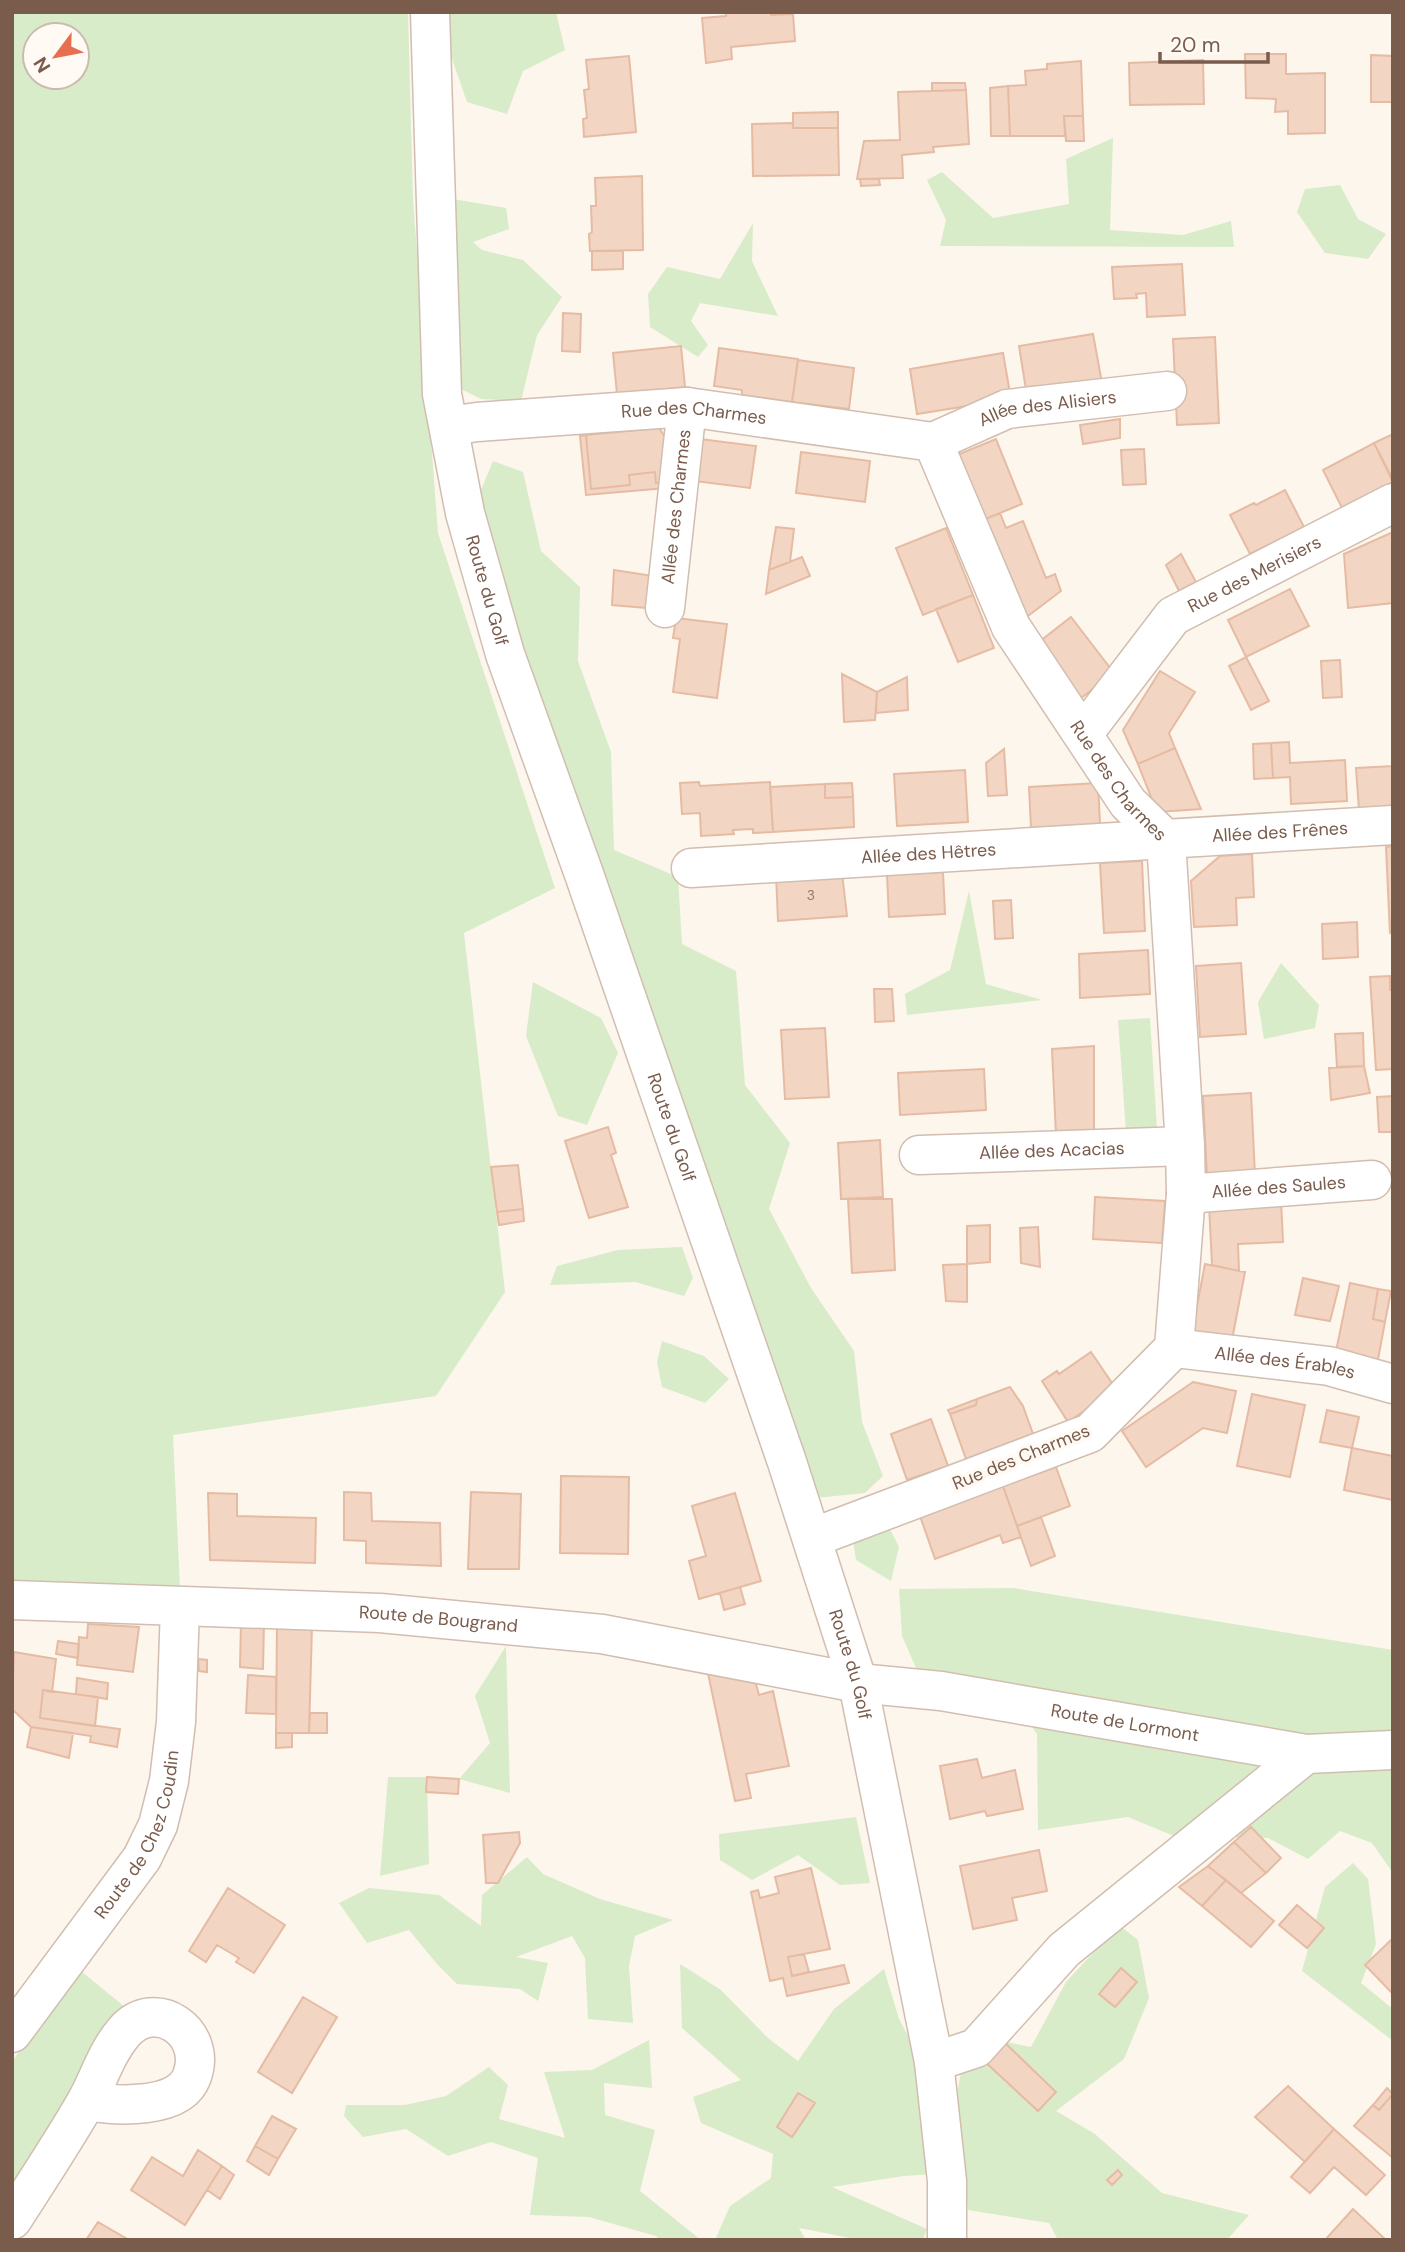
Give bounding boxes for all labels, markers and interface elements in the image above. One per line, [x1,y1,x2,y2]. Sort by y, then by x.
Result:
north arrow [21,21,91,91]
scale bar [1160,21,1268,65]
text: 20 m [1170,31,1221,59]
text: N [28,52,56,77]
street label: Allée des Alisiers [975,385,1118,432]
street label: Rue des Charmes [620,395,768,430]
street label: Allée des Charmes [656,428,696,585]
street label: Rue des Merisiers [1184,530,1325,618]
street label: Route du Golf [460,532,514,649]
street label: Rue des Charmes [1064,716,1172,846]
street label: Allée des Frênes [1211,816,1349,848]
street label: Allée des Hêtres [860,837,997,870]
house number: 3 [807,886,815,904]
street label: Route du Golf [642,1070,701,1185]
street label: Allée des Acacias [979,1136,1125,1165]
street label: Allée des Saules [1211,1170,1347,1204]
street label: Allée des Érables [1213,1341,1358,1385]
street label: Rue des Charmes [949,1418,1093,1496]
street label: Route de Bougrand [359,1600,519,1638]
street label: Route du Golf [823,1606,877,1722]
street label: Route de Lormont [1049,1698,1201,1747]
street label: Route de Chez Coudin [89,1749,185,1924]

